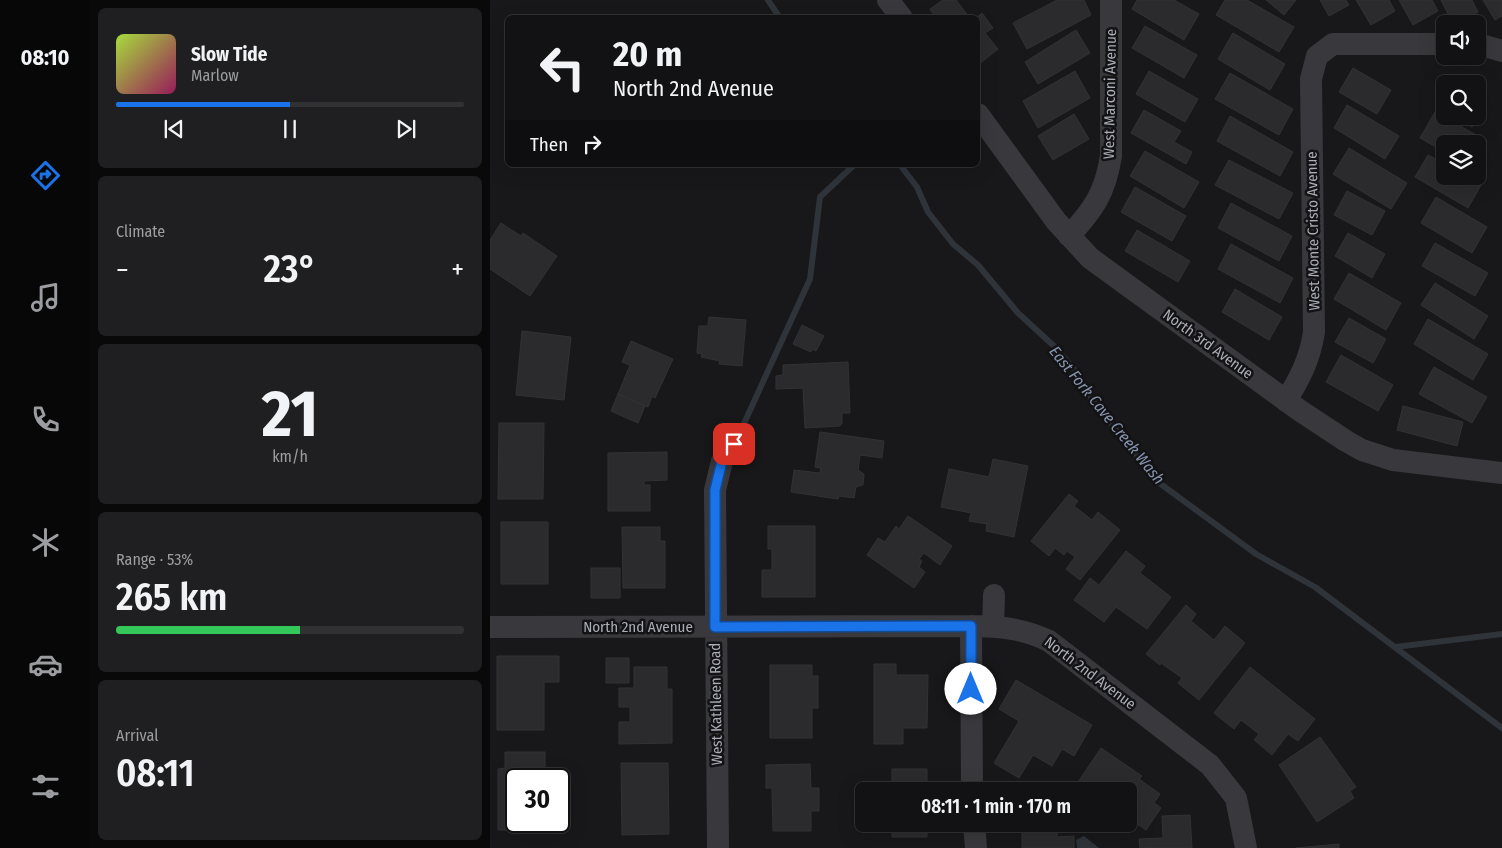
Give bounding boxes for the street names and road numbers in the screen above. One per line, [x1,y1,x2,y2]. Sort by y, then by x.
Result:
street label: West Marconi Avenue [1100,29,1120,159]
street label: West Monte Cristo Avenue [1303,151,1323,311]
street label: North 3rd Avenue [1160,305,1256,383]
street label: North 2nd Avenue [583,618,693,636]
street label: North 2nd Avenue [1041,633,1139,713]
street label: West Kathleen Road [706,643,726,765]

